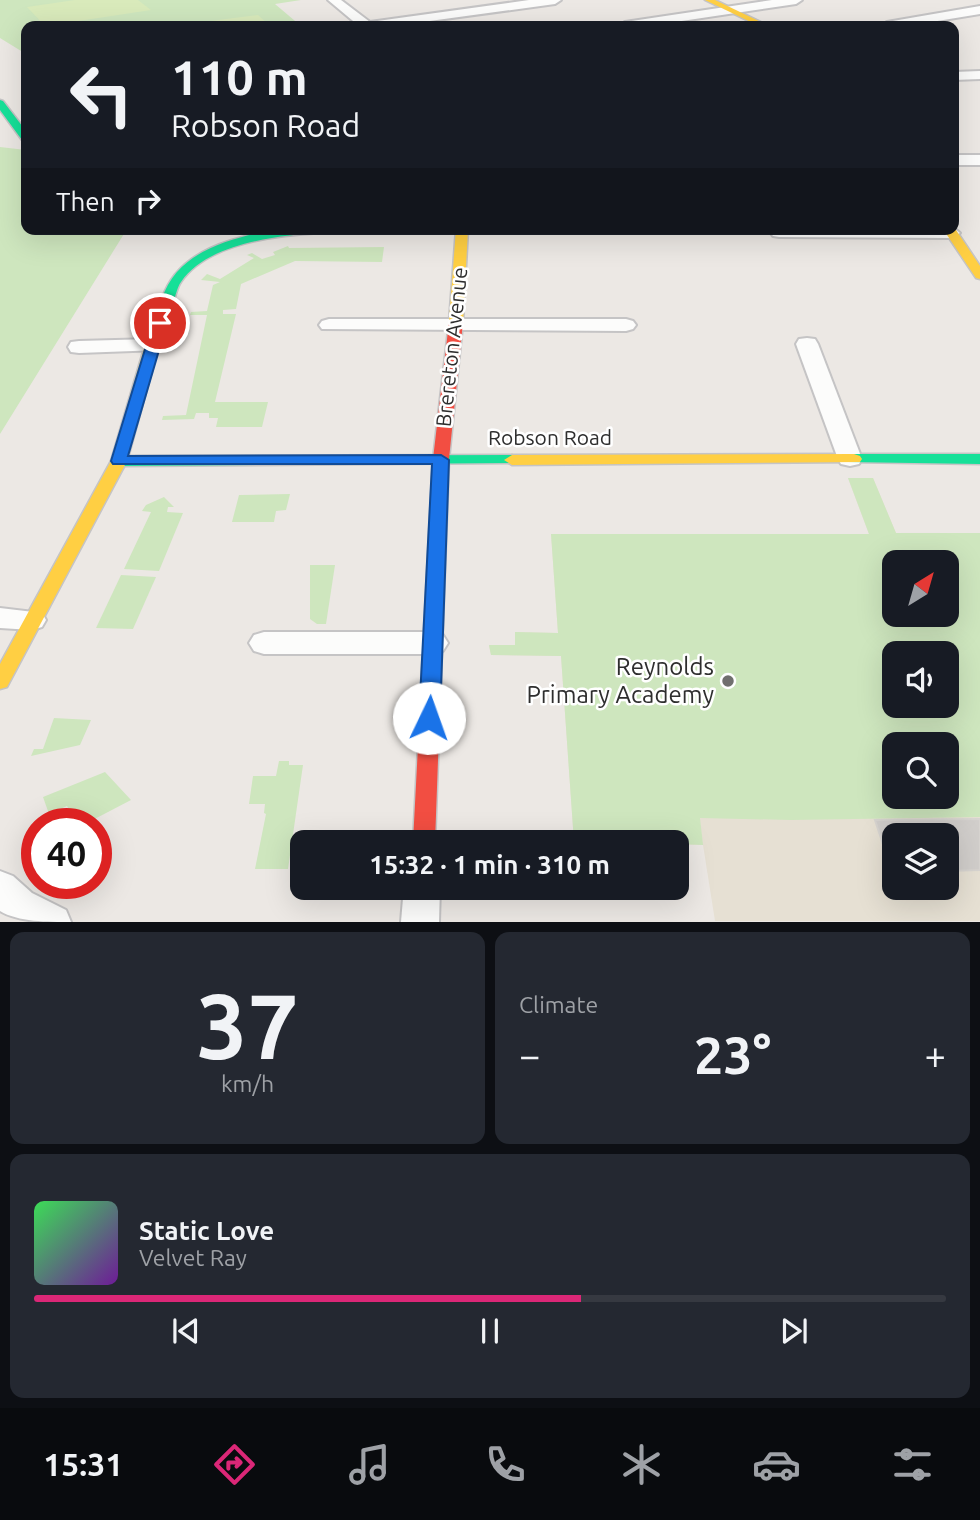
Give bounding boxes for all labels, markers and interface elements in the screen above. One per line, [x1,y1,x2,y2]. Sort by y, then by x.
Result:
icon: left [56,49,147,140]
text: 110 m [171,49,308,104]
text: Robson Road [171,107,360,143]
icon: right [129,182,167,220]
text: Then [56,187,115,216]
street label: Brereton Avenue [431,266,471,428]
pin [130,293,190,353]
icon: arrive [141,304,179,342]
street label: Robson Road [488,425,612,449]
north arrow [882,550,959,626]
map controls [882,550,959,900]
button: sound [882,641,959,718]
place label: Reynolds Primary Academy [526,653,714,708]
marker: Reynolds Primary Academy [720,673,736,689]
position arrow [392,681,466,755]
button: search [882,732,959,809]
speed limit sign: 40 [21,808,112,899]
button: layers [882,823,959,900]
text: 15:32 · 1 min · 310 m [369,850,610,879]
text: 37 [196,974,299,1076]
text: Climate [519,992,598,1017]
text: 23° [694,1026,771,1084]
text: − [519,1034,540,1076]
text: + [925,1034,946,1076]
text: km/h [221,1071,274,1096]
text: Static Love [139,1216,274,1245]
text: Velvet Ray [139,1245,247,1270]
icon: previous [167,1312,205,1350]
icon: pause [471,1312,509,1350]
icon: next [775,1312,813,1350]
icon: directions [210,1440,259,1489]
icon: music [345,1440,394,1489]
icon: phone [481,1440,530,1489]
icon: climate [617,1440,666,1489]
icon: car [752,1440,801,1489]
icon: filters [888,1440,937,1489]
text: 15:31 [43,1446,123,1482]

